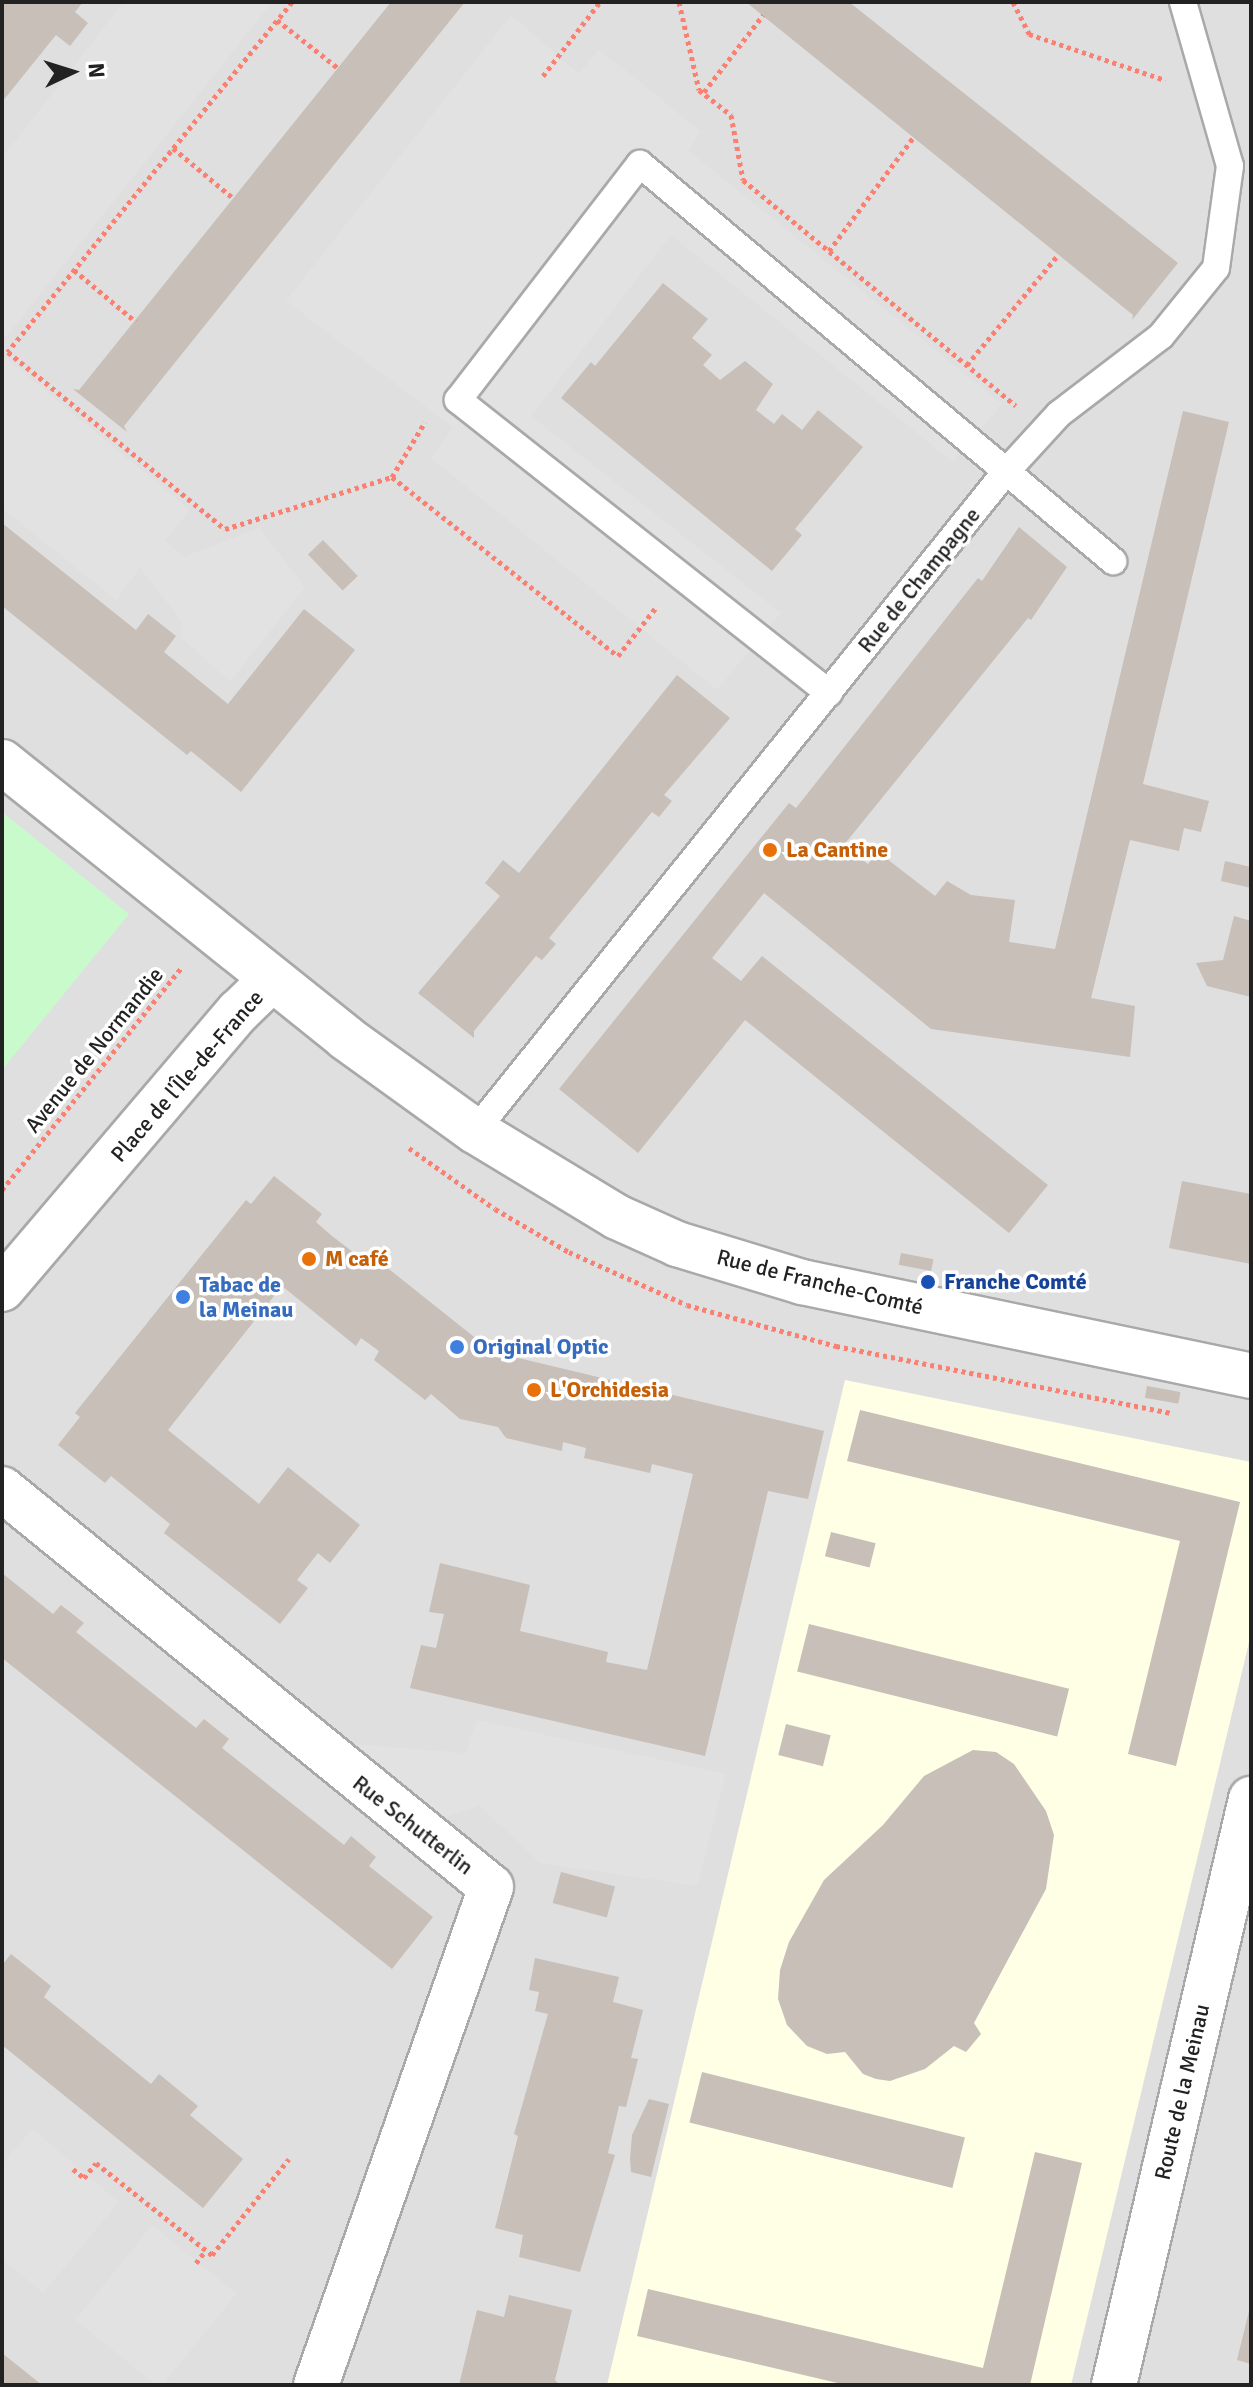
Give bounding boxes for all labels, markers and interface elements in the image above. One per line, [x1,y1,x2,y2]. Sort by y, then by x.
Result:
north arrow [32,32,112,112]
text: N [82,62,110,79]
street label: Rue de Champagne [852,502,986,658]
place label: La Cantine [786,837,888,863]
marker: La Cantine [761,841,779,859]
street label: Avenue de Normandie [19,962,169,1138]
street label: Place de l'Île-de-France [105,985,269,1167]
street label: Rue de Franche-Comté [714,1244,926,1320]
place label: M café [325,1246,389,1272]
marker: M café [300,1250,318,1268]
place label: Franche Comté [944,1269,1087,1295]
place label: Tabac de la Meinau [199,1271,293,1322]
marker: Franche Comté [919,1273,937,1291]
marker: Tabac de la Meinau [174,1288,192,1306]
place label: Original Optic [473,1334,609,1360]
marker: Original Optic [448,1338,466,1356]
place label: L'Orchidesia [550,1377,669,1403]
marker: L'Orchidesia [525,1381,543,1399]
street label: Rue Schutterlin [347,1770,479,1880]
street label: Route de la Meinau [1149,2001,1215,2183]

